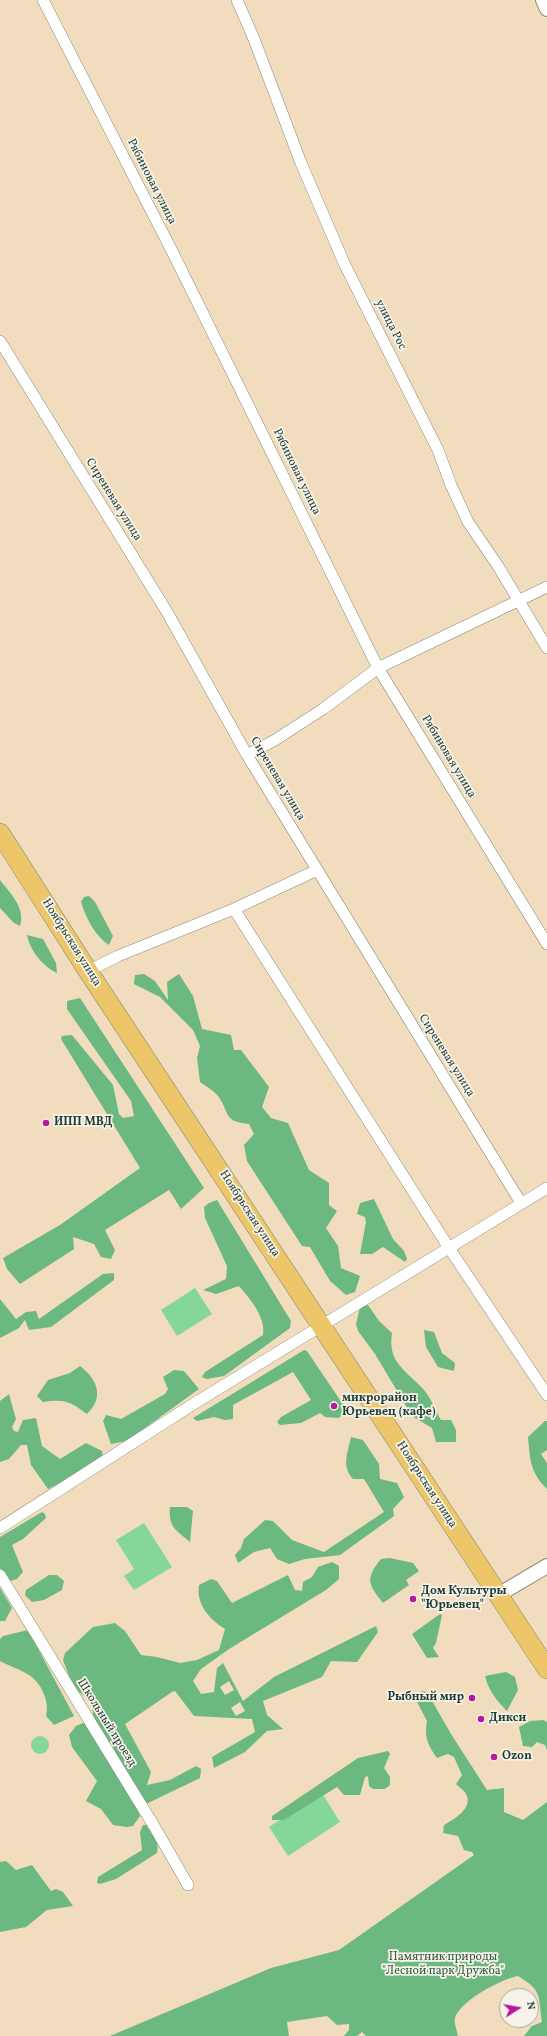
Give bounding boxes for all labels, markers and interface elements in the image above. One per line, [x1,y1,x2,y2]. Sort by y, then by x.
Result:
street label: Рябиновая улица [123,137,179,227]
street label: улица Рос [371,298,409,352]
street label: Рябиновая улица [269,427,323,517]
street label: Сиреневая улица [82,456,144,544]
street label: Рябиновая улица [418,713,478,801]
street label: Сиреневая улица [246,735,308,823]
street label: Ноябрьская улица [38,897,104,989]
street label: Сиреневая улица [415,1012,477,1100]
place label: ИПП МВД [54,1116,113,1130]
marker: ИПП МВД [41,1118,51,1128]
street label: Ноябрьская улица [216,1168,282,1260]
place label: микрорайон Юрьевец (кафе) [342,1392,436,1420]
marker: микрорайон Юрьевец (кафе) [329,1401,339,1411]
street label: Ноябрьская улица [393,1439,459,1531]
place label: Дом Культуры "Юрьевец" [421,1585,507,1613]
marker: Дом Культуры "Юрьевец" [408,1594,418,1604]
street label: Школьный проезд [73,1677,139,1769]
place label: Рыбный мир [387,1691,464,1705]
marker: Рыбный мир [467,1693,477,1703]
place label: Дикси [489,1712,526,1726]
marker: Дикси [476,1714,486,1724]
place label: Ozon [502,1750,532,1764]
marker: Ozon [489,1752,499,1762]
park label: Памятник природы "Лесной парк Дружба" [382,1951,504,1979]
north arrow [499,1988,539,2028]
text: N [522,2000,538,2011]

